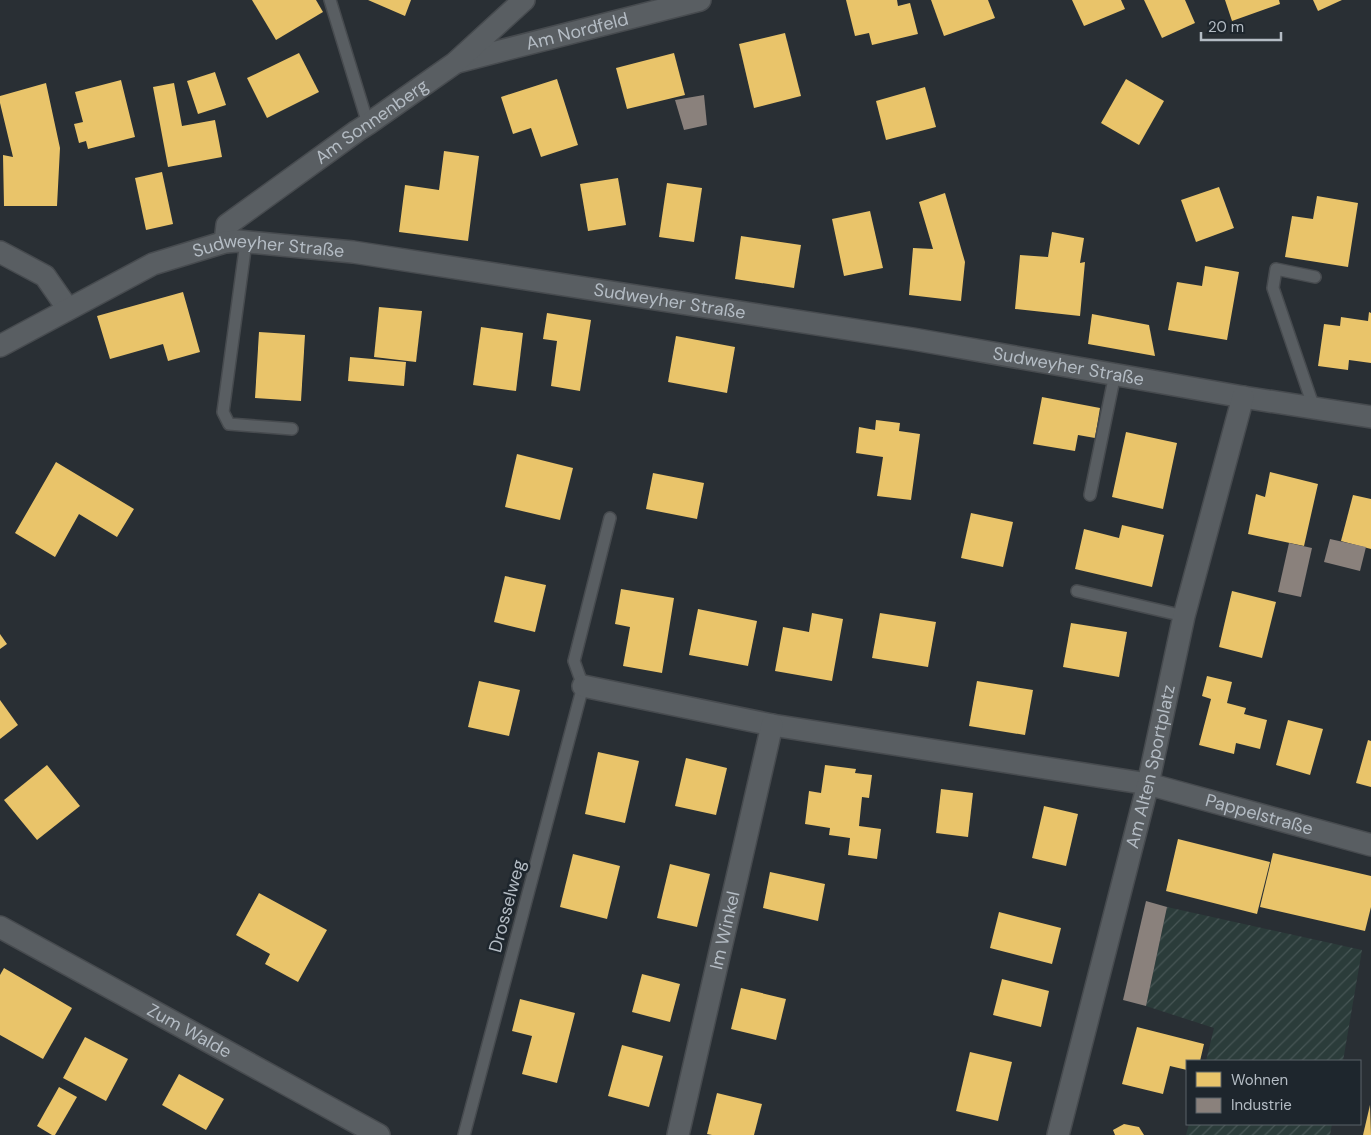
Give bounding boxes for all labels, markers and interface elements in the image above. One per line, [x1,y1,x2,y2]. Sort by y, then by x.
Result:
street label: Am Nordfeld [523,7,631,56]
scale bar [1201,10,1281,42]
text: 20 m [1208,17,1244,37]
street label: Am Sonnenberg [310,73,433,170]
street label: Sudweyher Straße [189,229,345,263]
street label: Sudweyher Straße [592,278,747,325]
street label: Sudweyher Straße [991,341,1146,391]
street label: Am Alten Sportplatz [1120,682,1181,851]
street label: Pappelstraße [1203,788,1316,841]
street label: Drosselweg [483,857,531,955]
street label: Im Winkel [704,889,746,972]
street label: Zum Walde [143,998,236,1064]
legend [1186,1060,1361,1125]
text: Wohnen [1231,1070,1288,1090]
text: Industrie [1231,1095,1292,1115]

